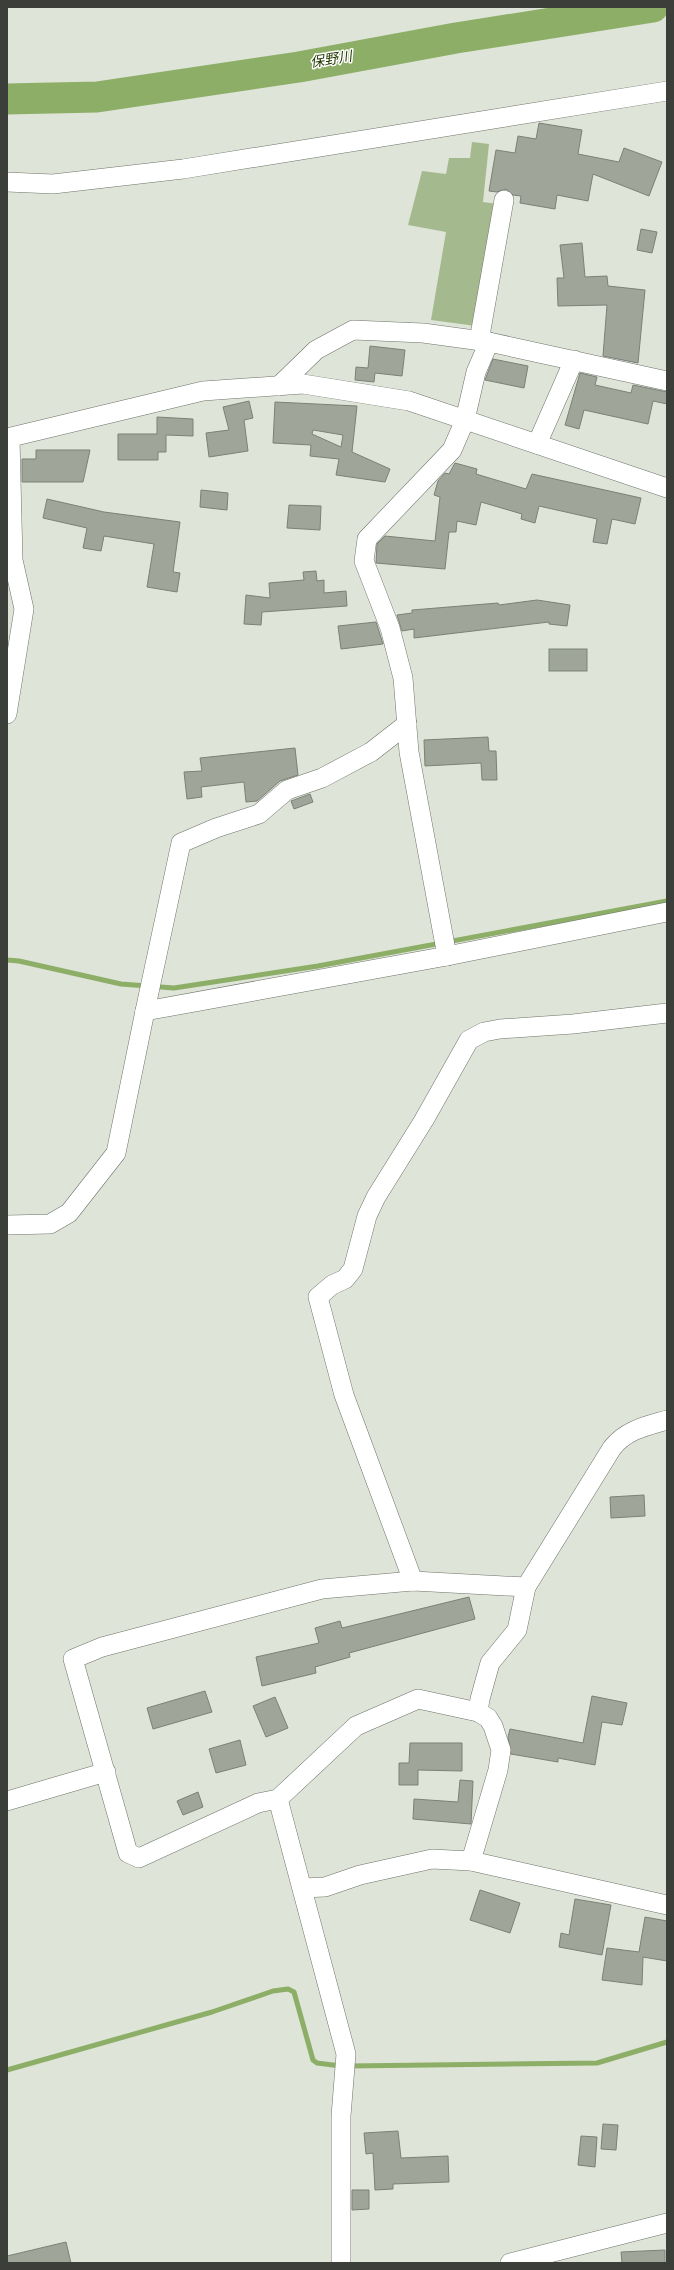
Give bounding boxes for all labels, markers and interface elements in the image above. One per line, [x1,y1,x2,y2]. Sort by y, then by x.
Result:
water label: 保野川 [309,48,355,70]

